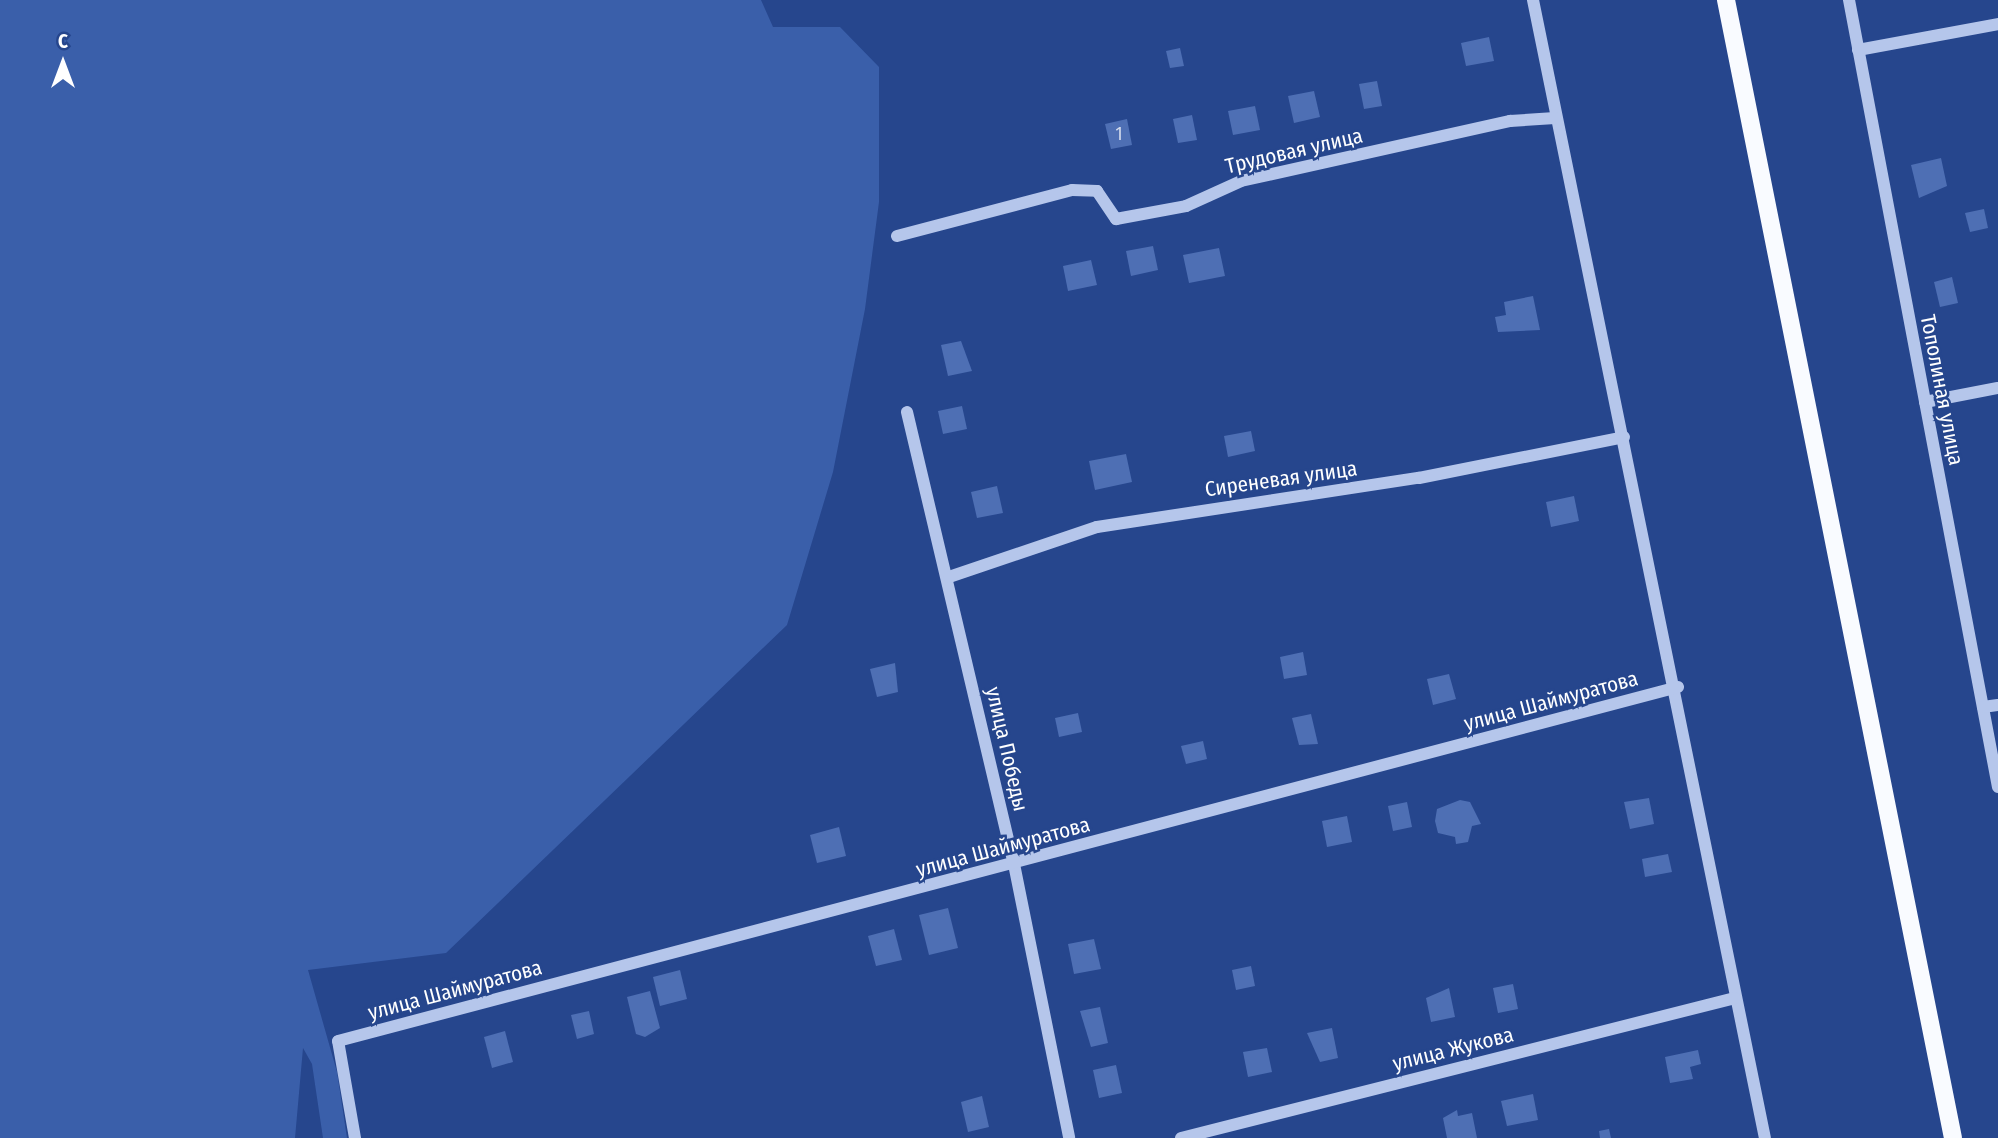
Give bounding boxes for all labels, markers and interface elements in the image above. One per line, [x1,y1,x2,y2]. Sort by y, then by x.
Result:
north arrow [28,28,98,98]
text: С [58,30,68,53]
house number: 1 [1115,123,1123,145]
street label: Трудовая улица [1223,123,1365,179]
street label: Тополиная улица [1915,312,1969,468]
street label: Сиреневая улица [1203,456,1359,502]
street label: улица Шаймуратова [1461,666,1641,736]
street label: улица Победы [980,684,1034,814]
street label: улица Шаймуратова [913,812,1093,882]
street label: улица Шаймуратова [365,955,545,1025]
street label: улица Жукова [1390,1022,1516,1076]

